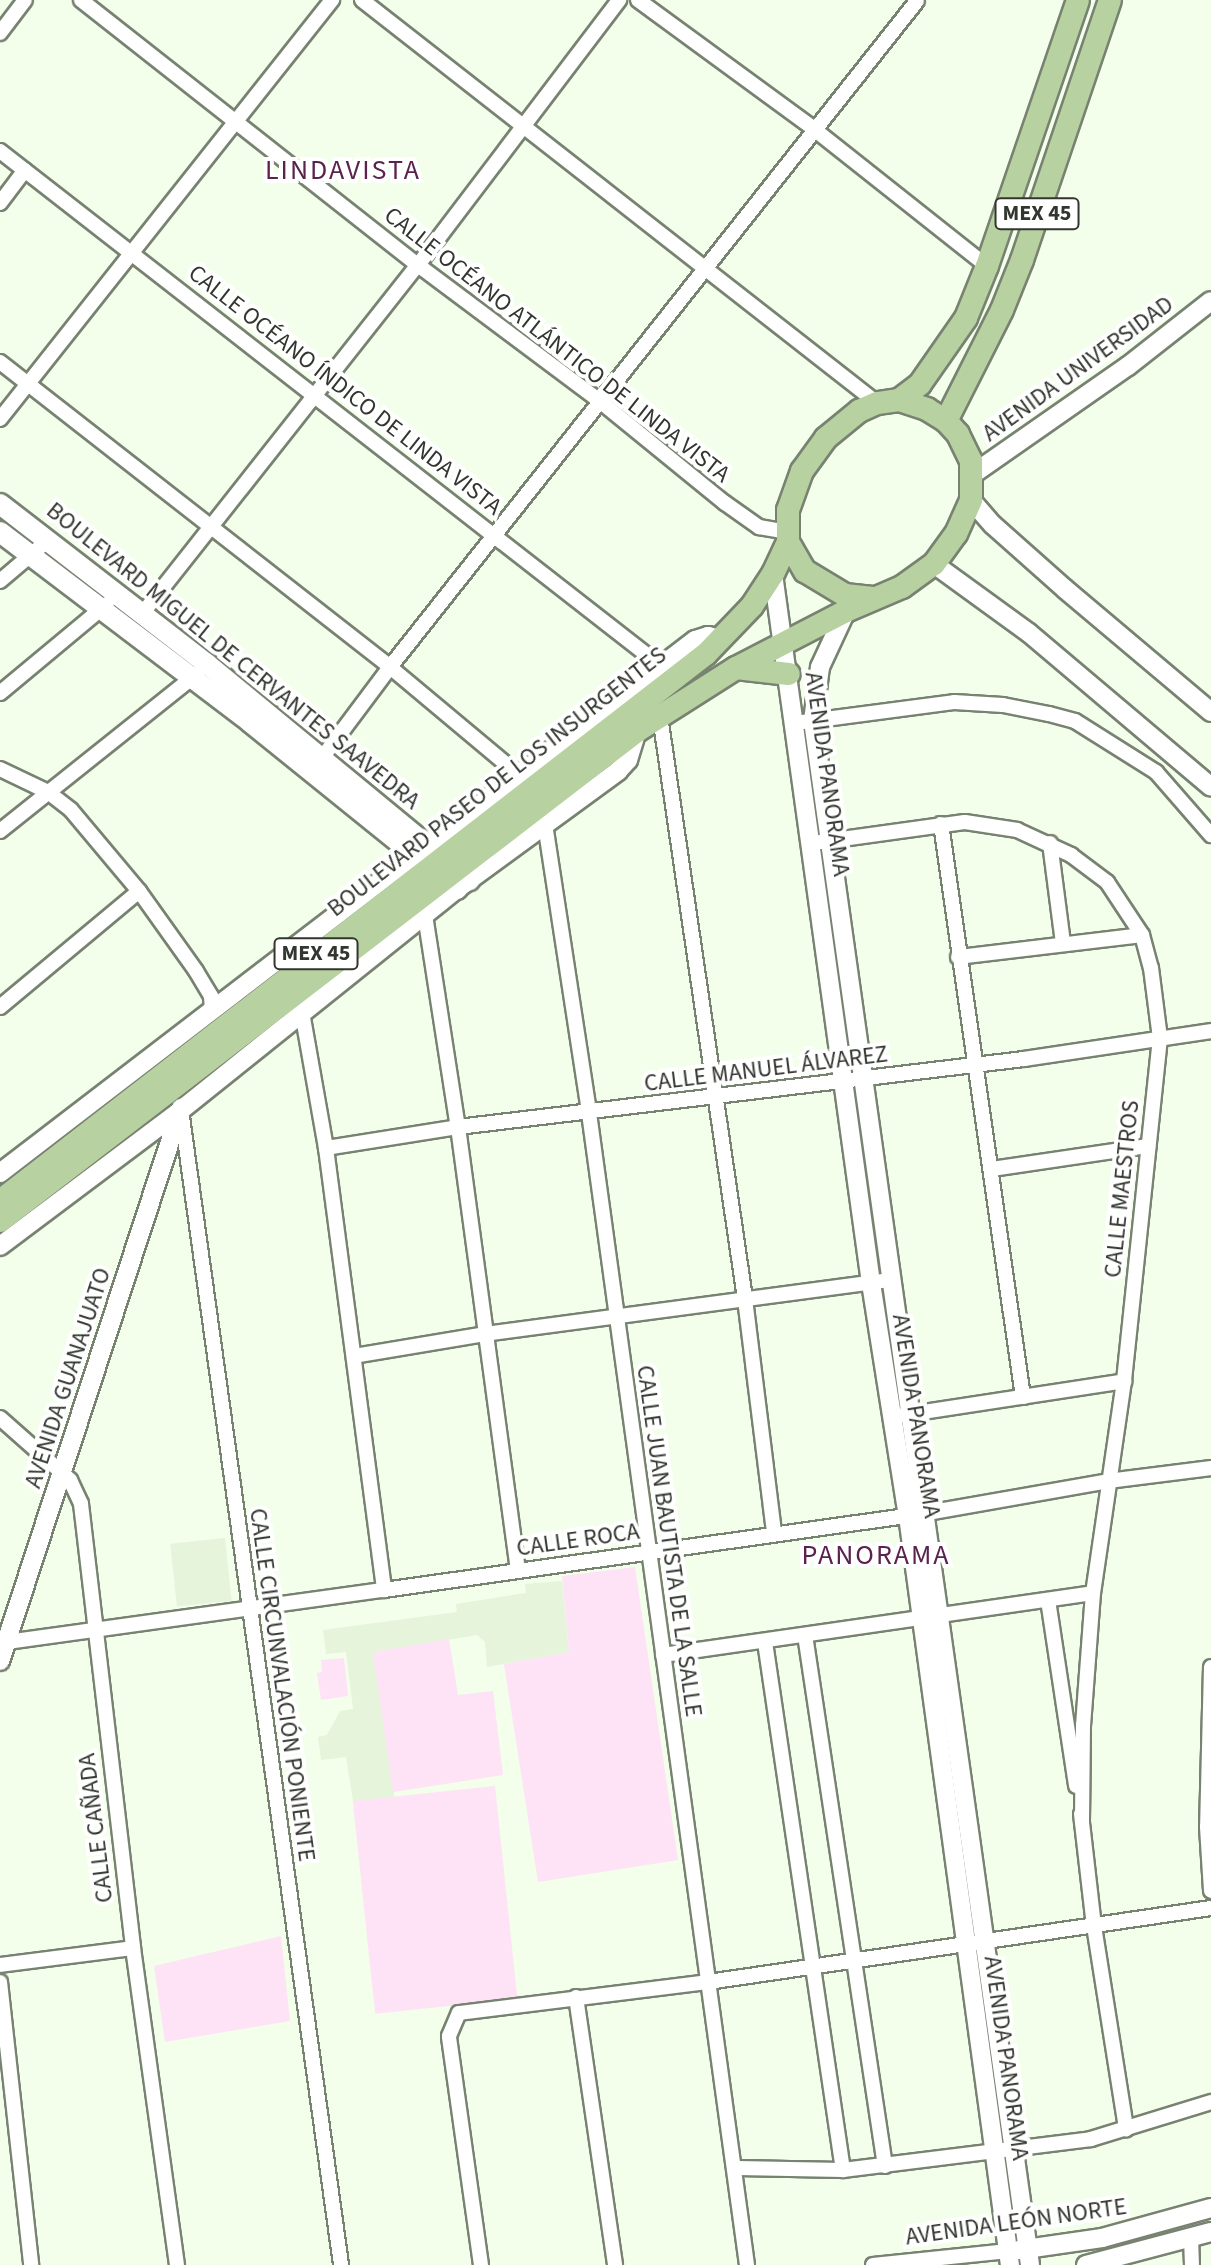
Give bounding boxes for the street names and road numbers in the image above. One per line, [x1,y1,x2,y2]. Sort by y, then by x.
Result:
road number: MEX 45 [993,196,1081,232]
street label: CALLE OCÉANO ATLÁNTICO DE LINDA VISTA [378,201,736,489]
street label: CALLE OCÉANO ÍNDICO DE LINDA VISTA [183,259,507,521]
street label: AVENIDA UNIVERSIDAD [977,290,1179,448]
street label: BOULEVARD MIGUEL DE CERVANTES SAAVEDRA [40,496,426,816]
street label: BOULEVARD PASEO DE LOS INSURGENTES [322,641,672,923]
street label: AVENIDA PANORAMA [798,670,856,878]
road number: MEX 45 [272,936,360,972]
street label: CALLE MANUEL ÁLVAREZ [643,1040,889,1098]
street label: CALLE MAESTROS [1098,1099,1146,1279]
street label: AVENIDA GUANAJUATO [19,1264,117,1492]
street label: AVENIDA PANORAMA [886,1312,946,1520]
street label: CALLE JUAN BAUTISTA DE LA SALLE [630,1363,708,1719]
street label: CALLE CIRCUNVALACIÓN PONIENTE [243,1506,321,1864]
street label: CALLE ROCA [515,1517,641,1563]
street label: CALLE CAÑADA [73,1752,119,1904]
street label: AVENIDA PANORAMA [977,1954,1035,2162]
street label: AVENIDA LEÓN NORTE [904,2192,1128,2252]

